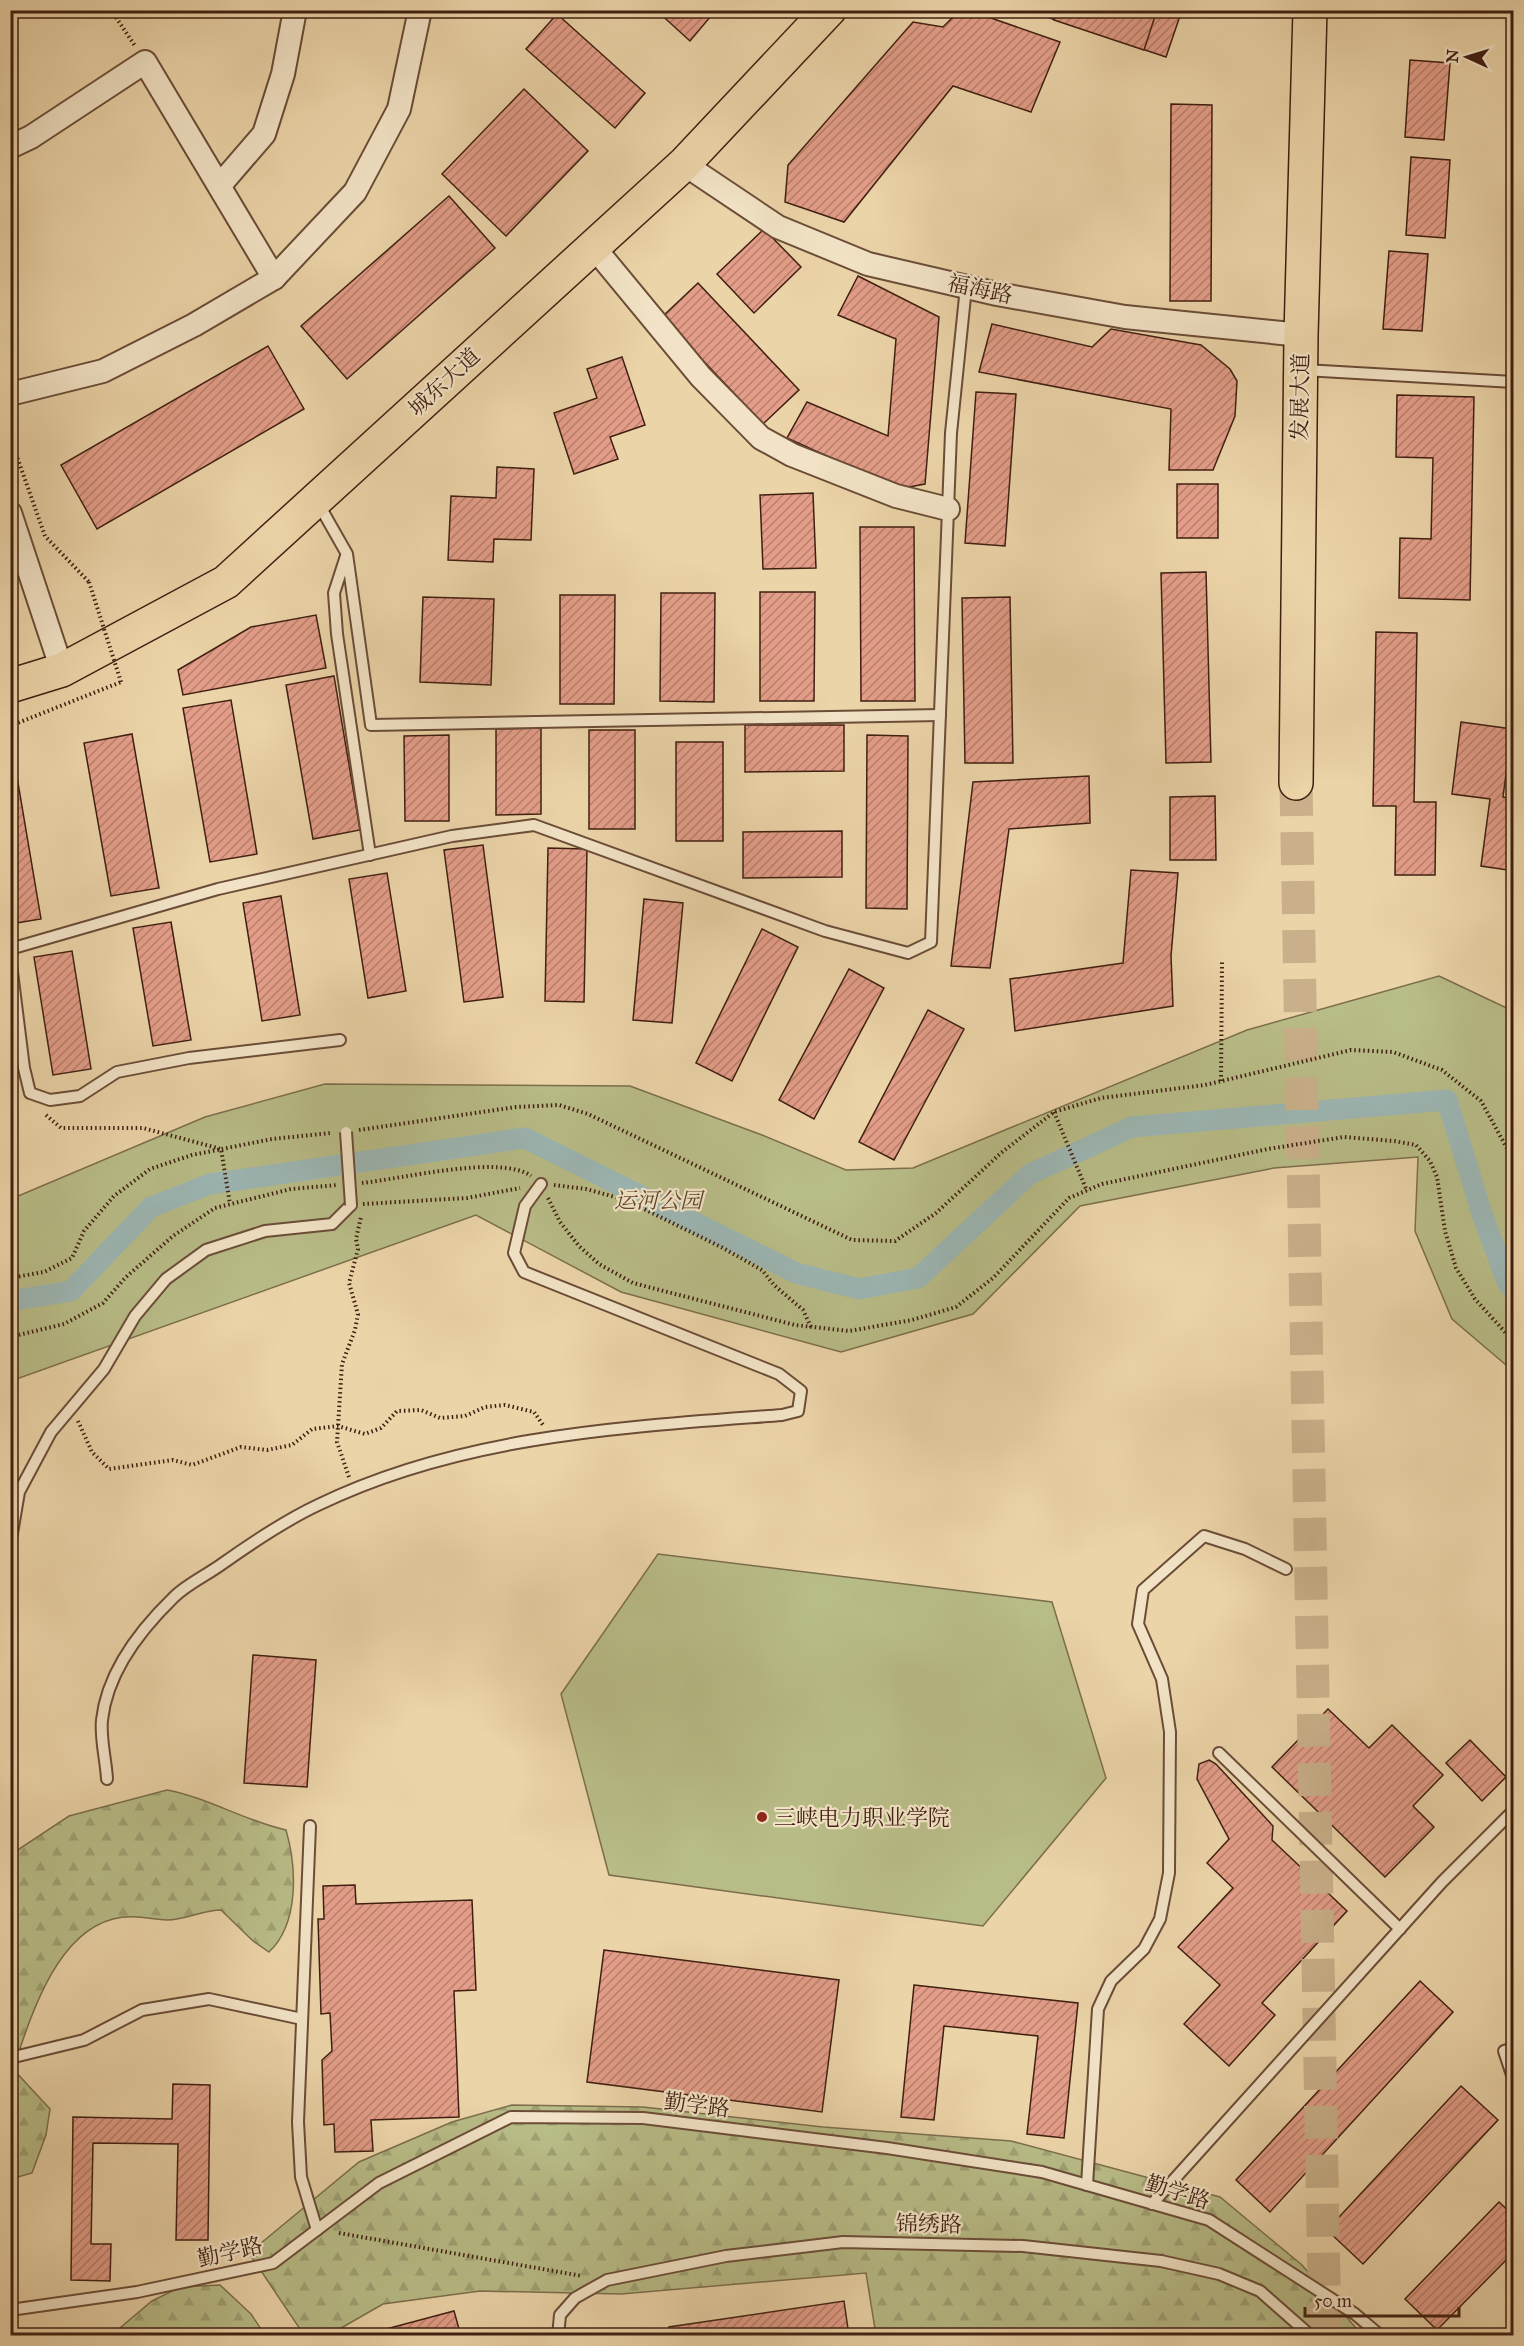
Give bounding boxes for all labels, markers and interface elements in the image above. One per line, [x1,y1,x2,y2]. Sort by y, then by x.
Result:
north arrow [1437,27,1497,87]
text: N [1443,48,1463,63]
street label: 福海路 [945,269,1015,309]
street label: 城东大道 [403,342,485,422]
street label: 发展大道 [1286,353,1314,441]
park label: 运河公园 [614,1187,705,1214]
place label: 三峡电力职业学院 [774,1804,950,1831]
marker: 三峡电力职业学院 [755,1810,769,1824]
street label: 勤学路 [663,2088,731,2122]
street label: 勤学路 [1142,2169,1214,2215]
street label: 锦绣路 [896,2210,962,2238]
street label: 勤学路 [195,2231,265,2273]
scale bar [1305,2280,1460,2318]
text: 50 m [1314,2290,1352,2312]

